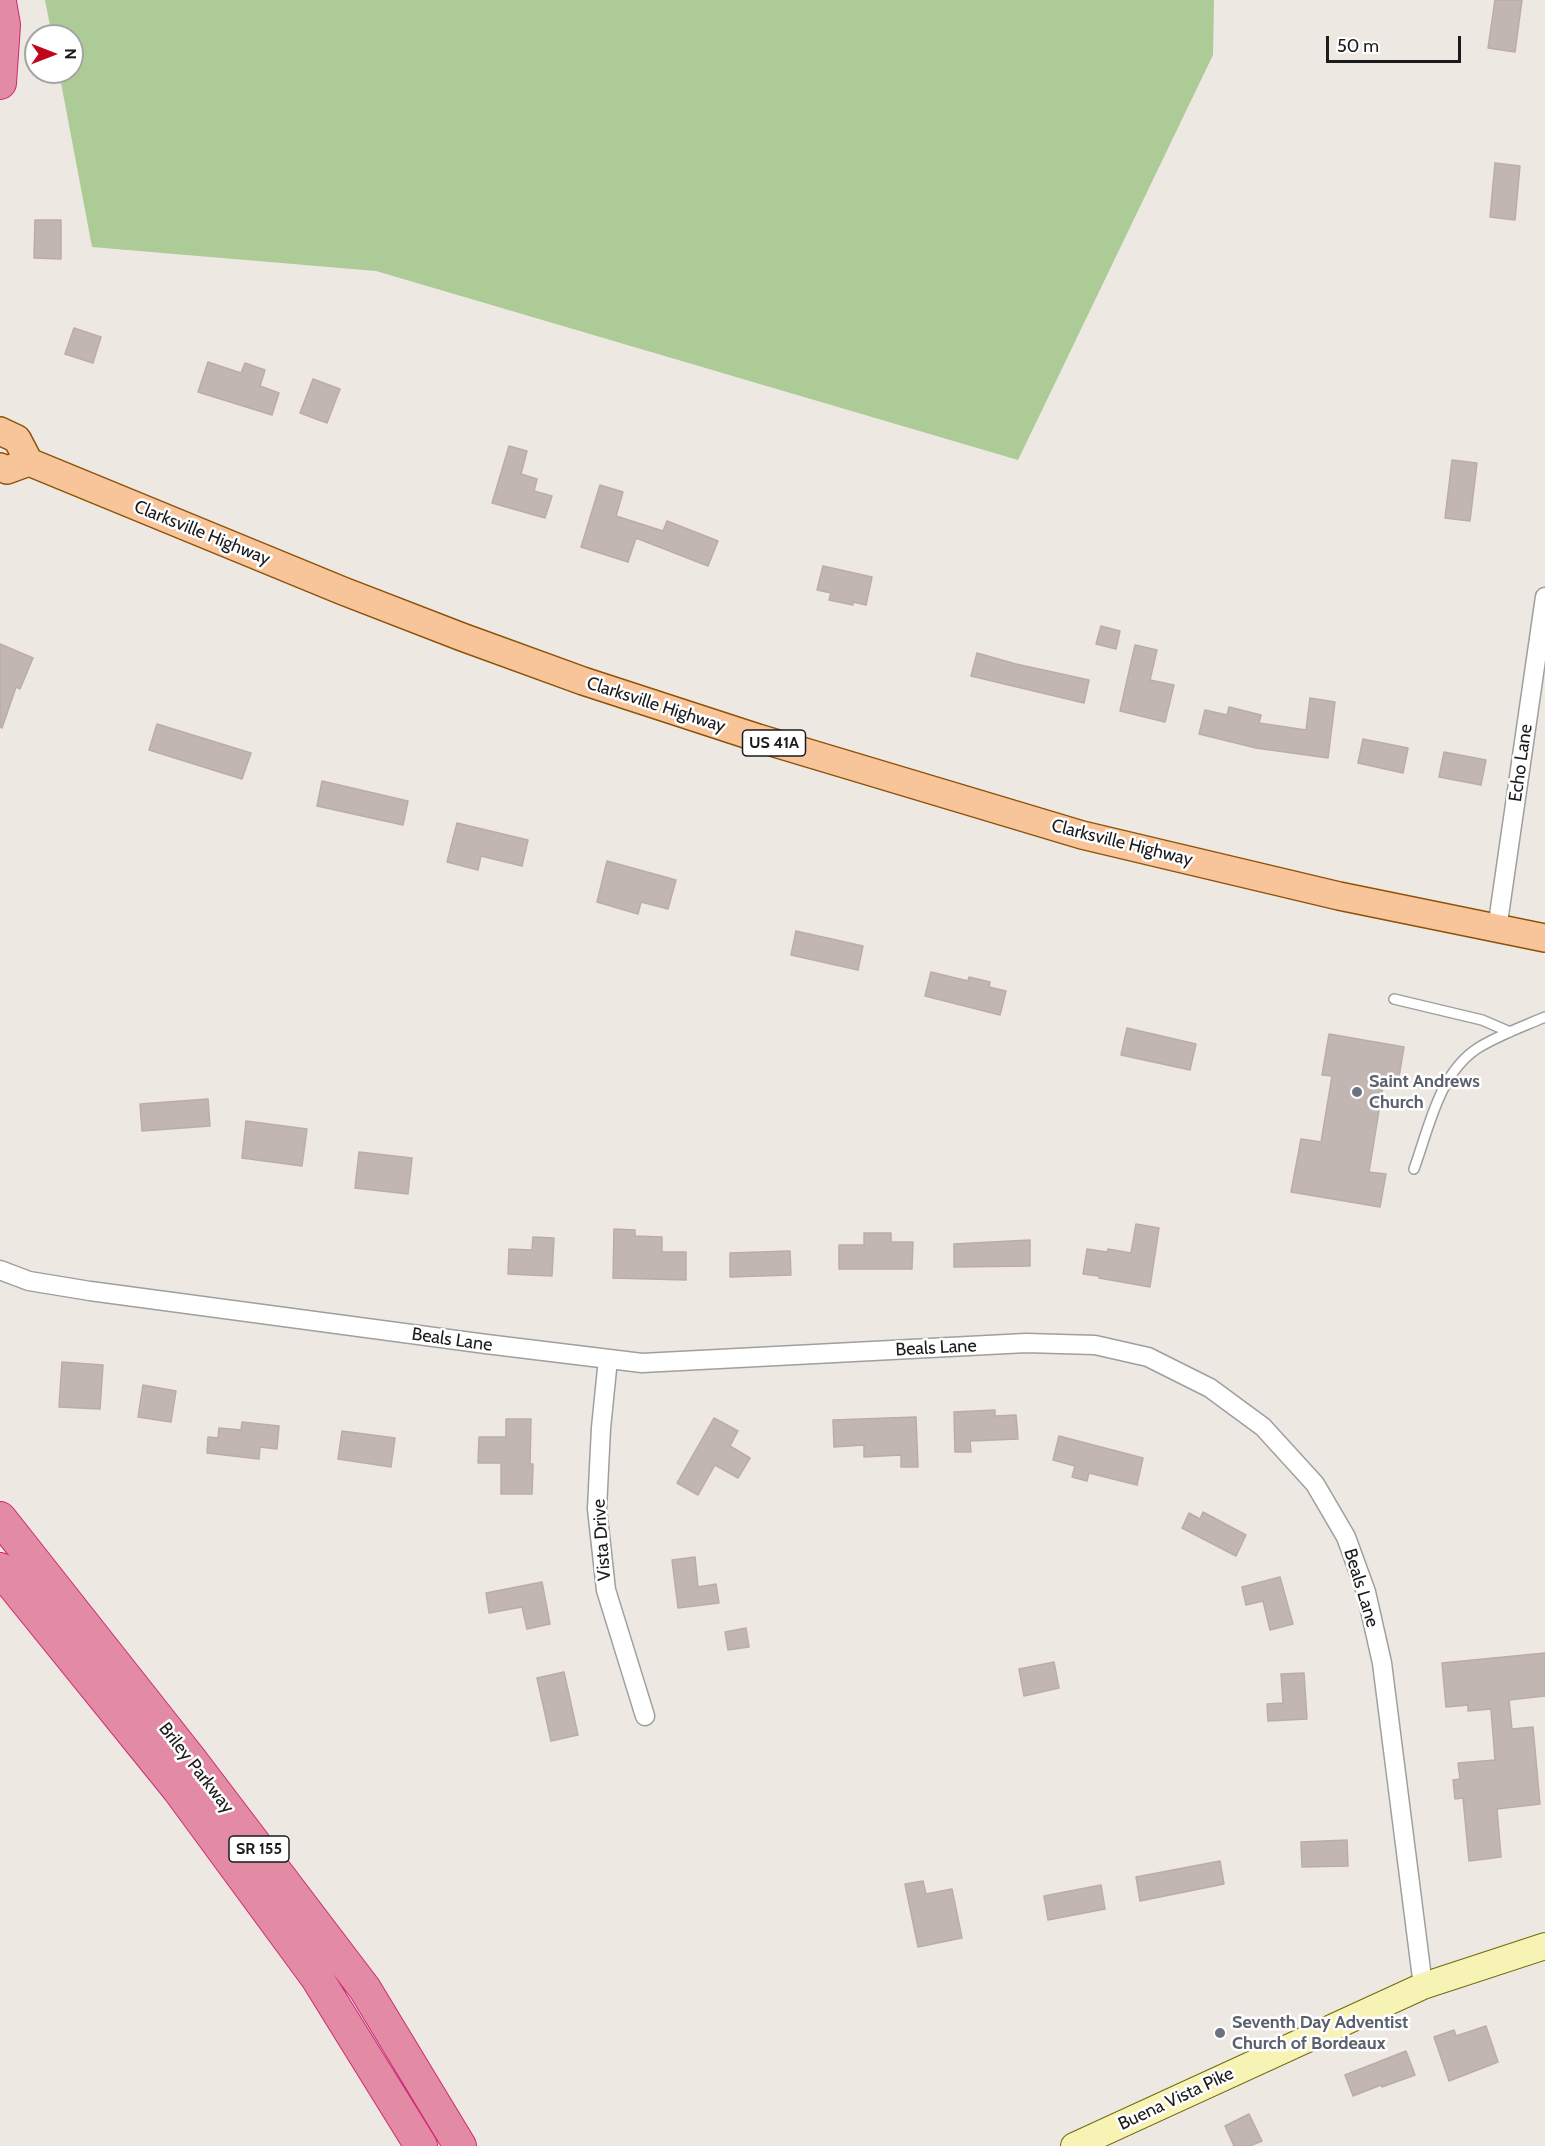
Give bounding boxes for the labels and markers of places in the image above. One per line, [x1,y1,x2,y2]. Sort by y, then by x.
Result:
place label: Saint Andrews Church [1369,1071,1480,1114]
marker: Saint Andrews Church [1350,1085,1364,1099]
place label: Seventh Day Adventist Church of Bordeaux [1232,2012,1408,2054]
marker: Seventh Day Adventist Church of Bordeaux [1213,2026,1227,2040]

